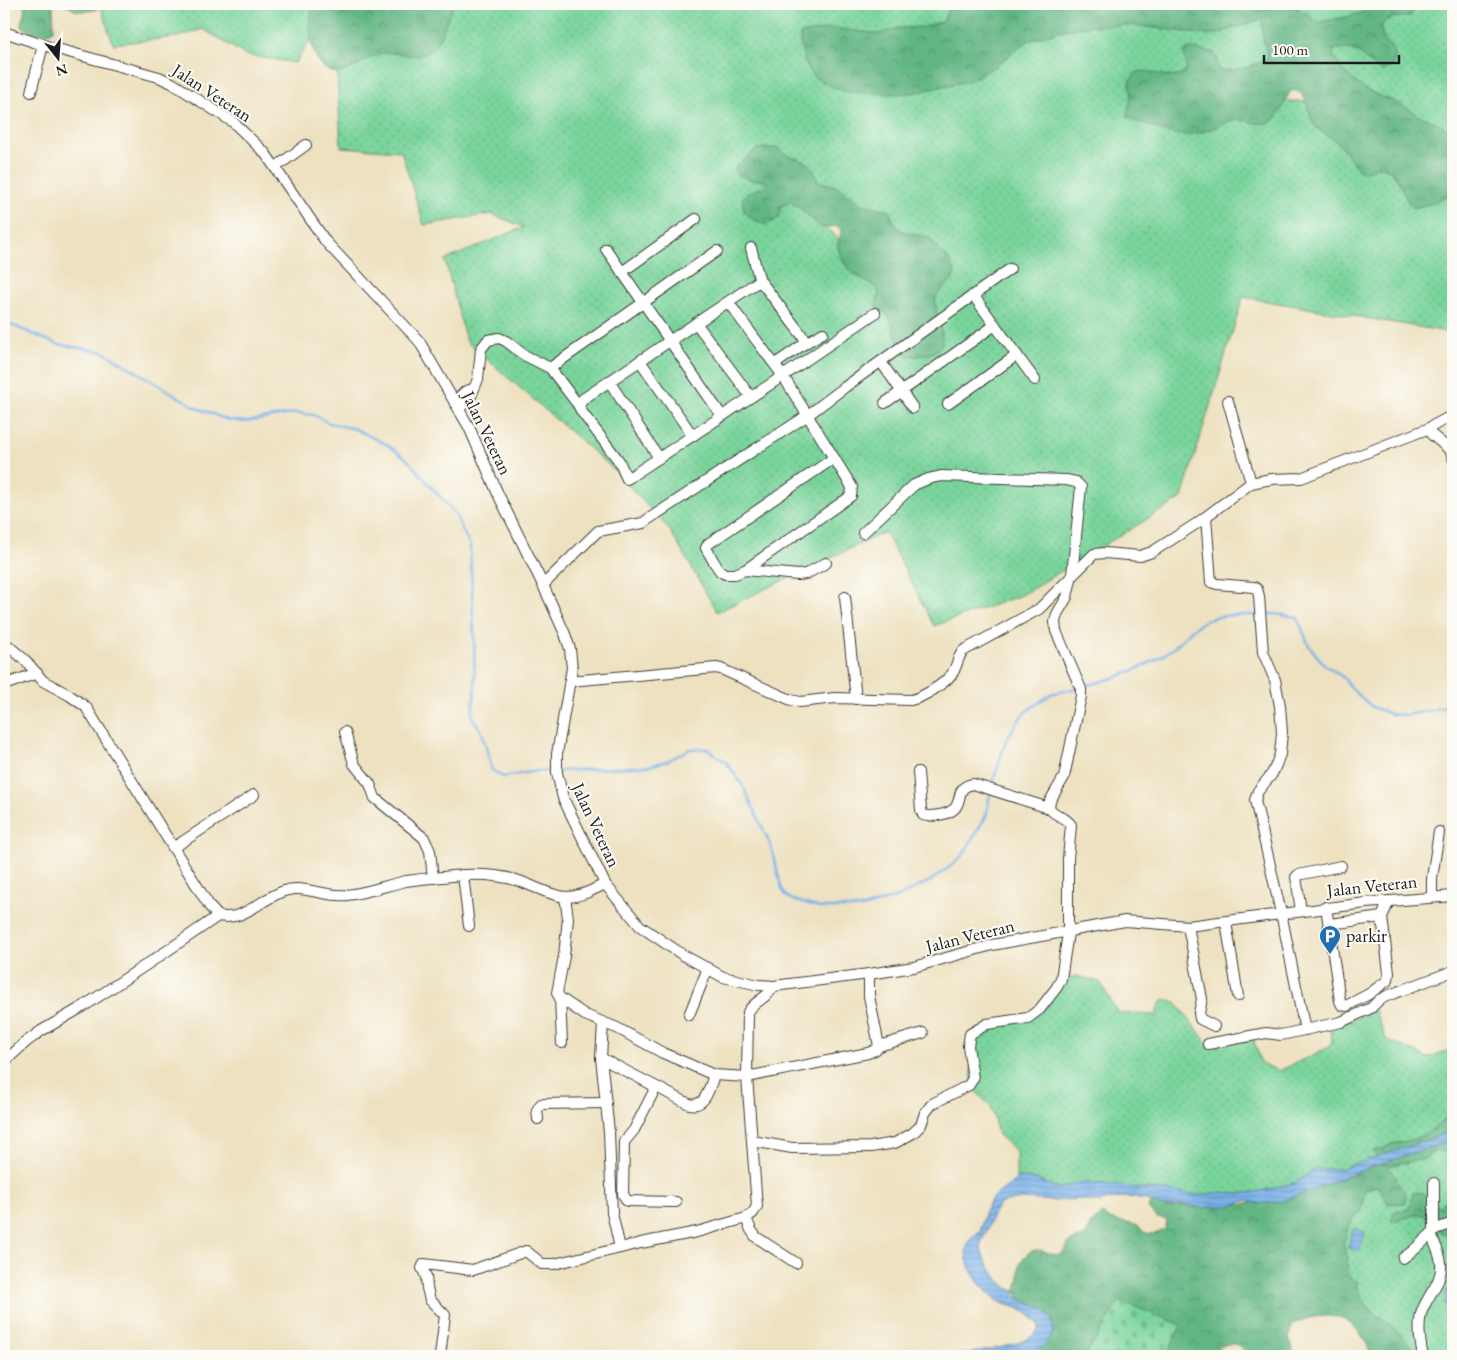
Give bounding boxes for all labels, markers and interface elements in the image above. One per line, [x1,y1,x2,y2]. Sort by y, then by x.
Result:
north arrow [32,32,82,82]
scale bar [1264,32,1400,64]
text: 100 m [1272,40,1309,59]
street label: Jalan Veteran [166,57,257,127]
text: N [53,60,70,81]
street label: Jalan Veteran [456,385,518,479]
street label: Jalan Veteran [566,777,626,871]
street label: Jalan Veteran [1324,869,1419,902]
street label: Jalan Veteran [921,913,1017,958]
parking icon: parkir [1318,924,1342,955]
place label: parkir [1346,924,1387,947]

